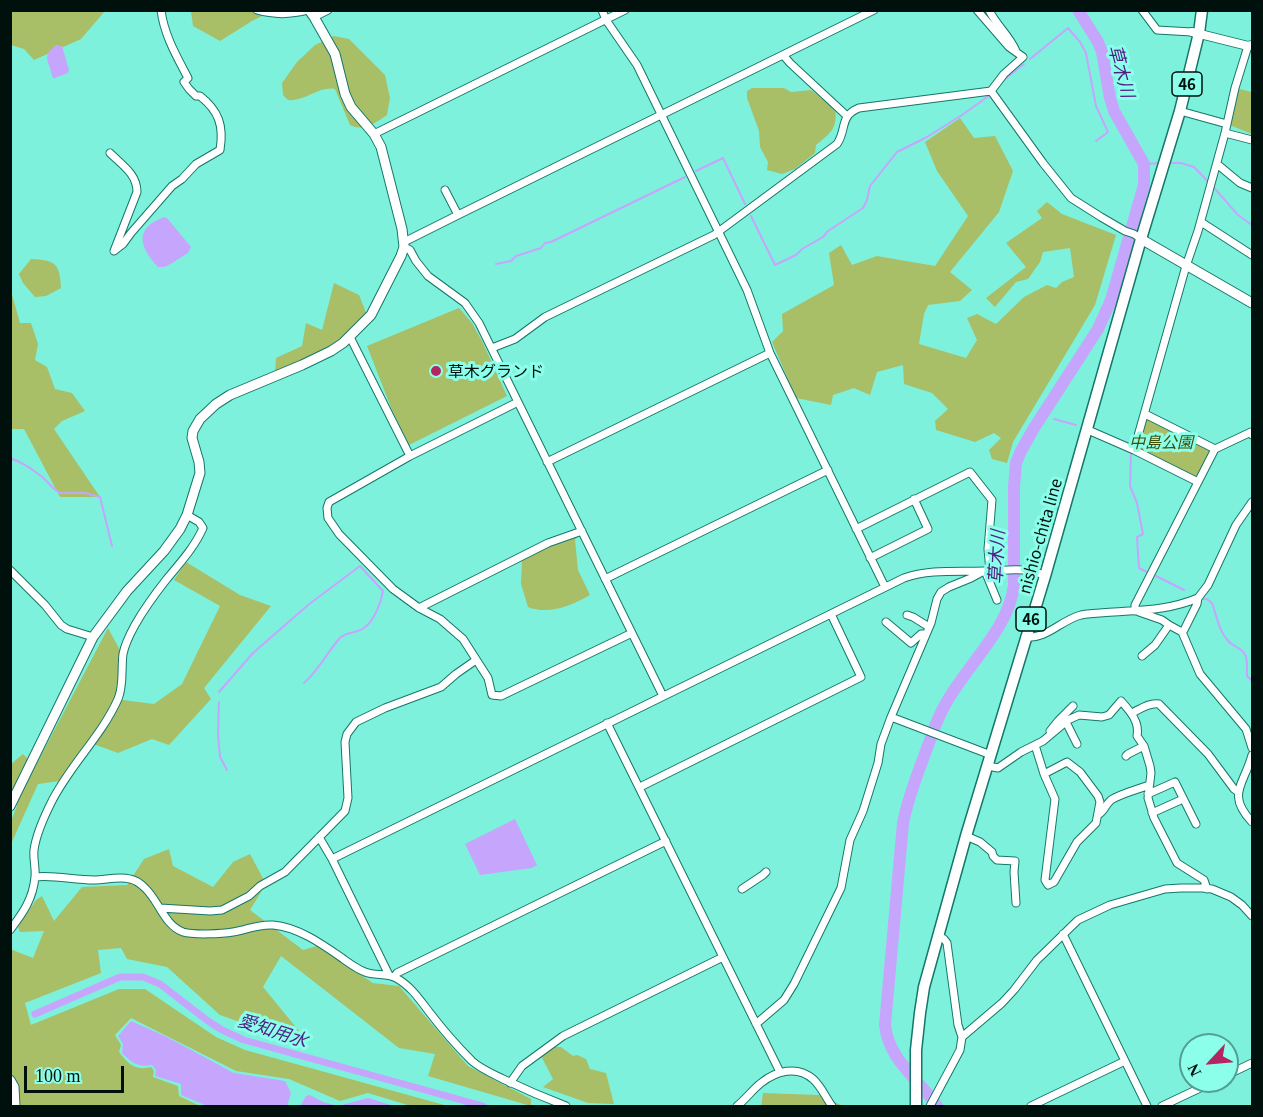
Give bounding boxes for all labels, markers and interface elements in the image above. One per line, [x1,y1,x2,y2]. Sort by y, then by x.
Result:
water label: 草木川 [1105,42,1139,100]
road number: 46 [1172,72,1202,96]
place label: 草木グランド [448,361,544,381]
marker: 草木グランド [429,364,443,378]
park label: 中島公園 [1129,432,1193,452]
street label: nishio-chita line [1014,476,1066,596]
water label: 草木川 [984,529,1008,585]
road number: 46 [1016,607,1046,631]
water label: 愛知用水 [235,1009,311,1051]
north arrow [1179,1033,1239,1093]
scale bar [27,1054,128,1092]
text: N [1184,1061,1204,1079]
text: 100 m [35,1066,81,1086]

